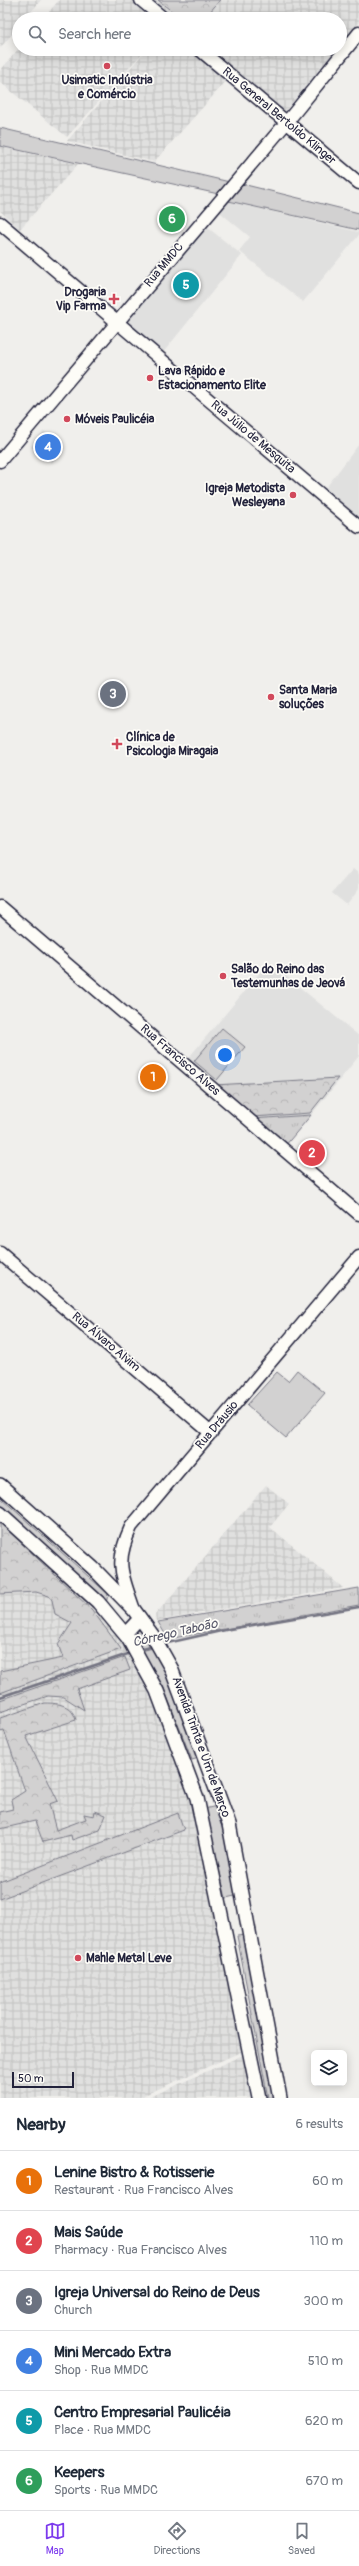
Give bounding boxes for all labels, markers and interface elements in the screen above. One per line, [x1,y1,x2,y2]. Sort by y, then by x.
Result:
search box [12,12,347,56]
icon: search [26,23,48,45]
text: Search here [58,25,131,44]
marker: Usimatic Indústria e Comércio [102,61,112,71]
street label: Rua General Bertoldo Klinger [219,64,339,168]
place label: Usimatic Indústria e Comércio [61,73,153,102]
pin: 6 [159,204,185,234]
street label: Rua MMDC [141,240,187,290]
pin: 5 [173,270,199,300]
place label: Drogaria Vip Farma [56,285,106,314]
marker: Drogaria Vip Farma [109,294,119,304]
place label: Lava Rápido e Estacionamento Elite [158,364,267,393]
marker: Lava Rápido e Estacionamento Elite [145,373,155,383]
street label: Rua Júlio de Mesquita [208,397,299,477]
place label: Móveis Paulicéia [75,412,155,427]
marker: Móveis Paulicéia [62,414,72,424]
pin: 4 [35,432,61,462]
place label: Igreja Metodista Wesleyana [205,481,285,510]
marker: Igreja Metodista Wesleyana [288,490,298,500]
pin: 3 [100,679,126,709]
place label: Santa Maria soluções [279,683,338,712]
marker: Santa Maria soluções [266,692,276,702]
place label: Clínica de Psicologia Miragaia [126,730,219,759]
marker: Clínica de Psicologia Miragaia [111,738,123,750]
place label: Salão do Reino das Testemunhas de Jeová [230,962,346,991]
marker: Salão do Reino das Testemunhas de Jeová [218,971,228,981]
street label: Rua Francisco Alves [137,1021,223,1099]
your location [215,1045,235,1065]
pin: 1 [140,1062,166,1092]
pin: 2 [299,1138,325,1168]
street label: Rua Álvaro Alvim [69,1308,144,1375]
street label: Rua Dráusio [192,1397,242,1452]
water label: Córrego Taboão [131,1615,220,1651]
street label: Avenida Trinta e Um de Março [168,1675,234,1820]
place label: Mahle Metal Leve [86,1951,173,1966]
marker: Mahle Metal Leve [73,1953,83,1963]
map controls [311,2050,347,2086]
button: layers [311,2050,347,2086]
scale bar [12,2070,74,2089]
text: 50 m [18,2072,44,2085]
text: Nearby [16,2114,65,2135]
text: 6 results [296,2116,343,2132]
text: Lenine Bistro & Rotisserie [54,2163,214,2182]
text: 1 [26,2173,32,2189]
text: 60 m [312,2173,343,2189]
text: Restaurant · Rua Francisco Alves [54,2182,233,2198]
text: Mais Saúde [54,2223,123,2242]
text: 2 [25,2233,33,2249]
text: 110 m [310,2233,343,2249]
text: Pharmacy · Rua Francisco Alves [54,2242,227,2258]
text: Igreja Universal do Reino de Deus [54,2283,260,2302]
text: 3 [25,2293,33,2309]
text: 300 m [304,2293,343,2309]
text: Church [54,2302,92,2318]
text: Mini Mercado Extra [54,2343,171,2362]
text: 4 [25,2353,33,2369]
text: 510 m [308,2353,343,2369]
text: Shop · Rua MMDC [54,2362,149,2378]
text: Centro Empresarial Paulicéia [54,2403,231,2422]
text: 5 [25,2413,33,2429]
text: 620 m [305,2413,343,2429]
text: Place · Rua MMDC [54,2422,151,2438]
text: Keepers [54,2463,104,2482]
text: 6 [25,2473,33,2489]
text: 670 m [305,2473,343,2489]
text: Sports · Rua MMDC [54,2482,158,2498]
tab: Map [44,2520,66,2557]
tab: Directions [154,2520,200,2557]
tab: Saved [288,2520,315,2557]

